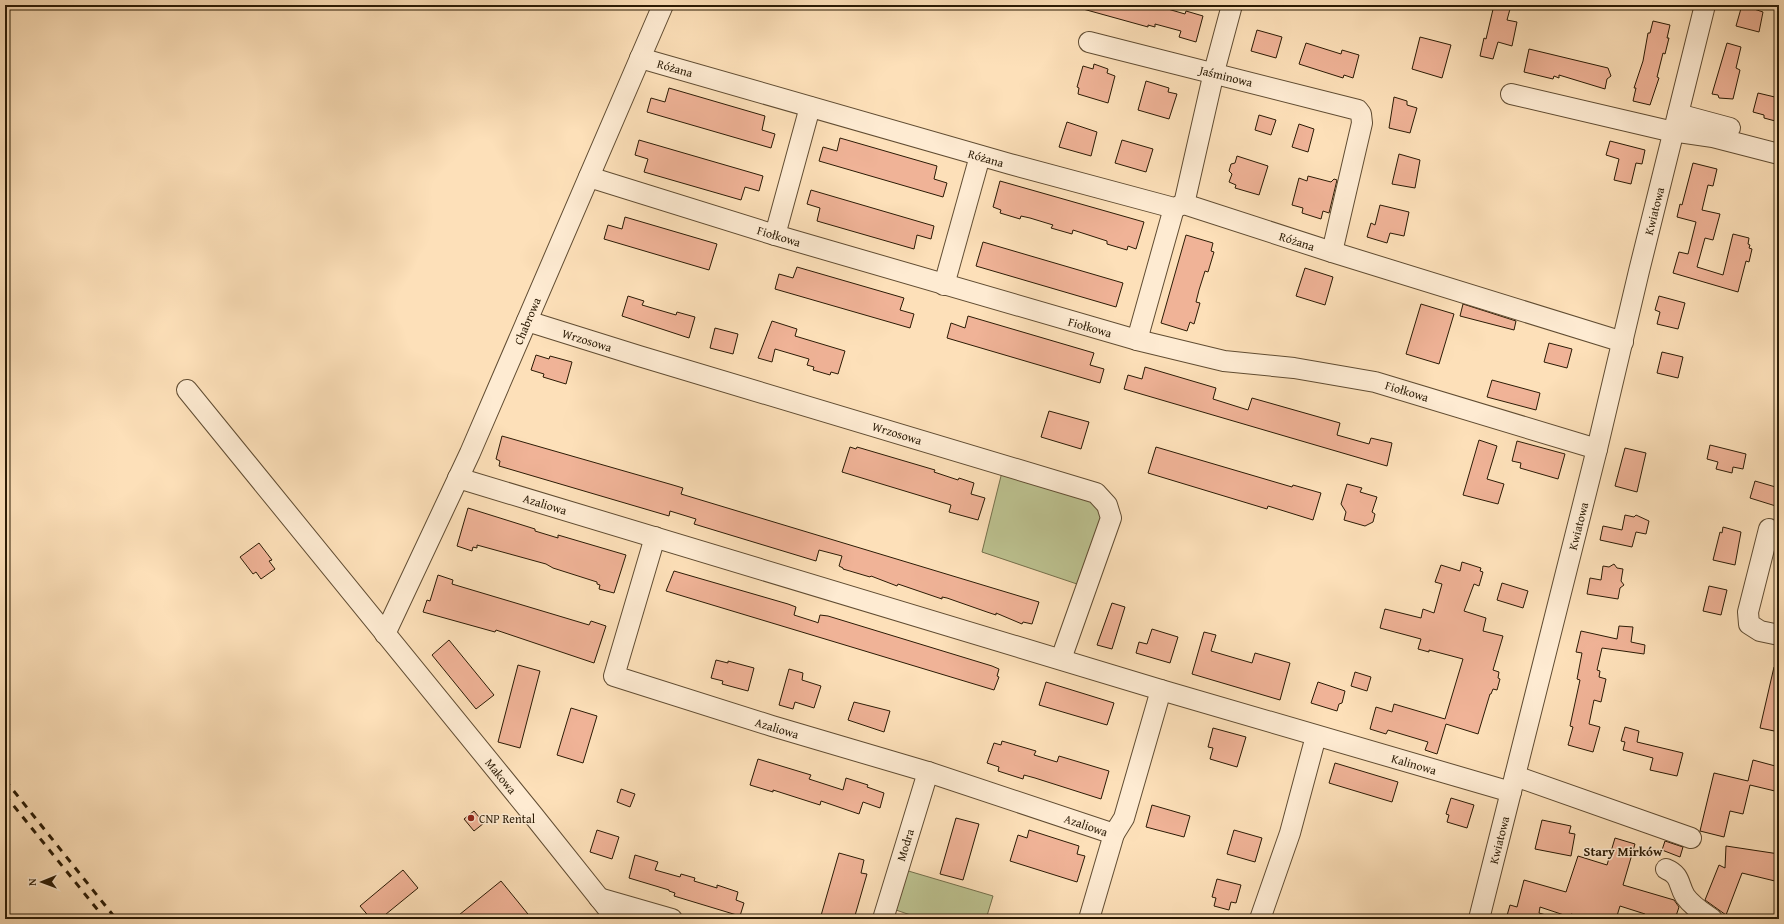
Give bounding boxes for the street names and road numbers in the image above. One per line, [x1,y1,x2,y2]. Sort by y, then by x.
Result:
street label: Różana [655,55,695,81]
street label: Jaśminowa [1196,61,1255,91]
street label: Różana [966,145,1006,171]
street label: Kwiatowa [1640,185,1668,237]
street label: Fiołkowa [755,221,803,251]
street label: Różana [1277,227,1317,255]
street label: Chabrowa [509,294,545,347]
street label: Fiołkowa [1066,313,1114,341]
street label: Wrzosowa [560,324,614,356]
street label: Fiołkowa [1383,376,1431,406]
street label: Wrzosowa [870,417,924,449]
street label: Azaliowa [521,489,569,519]
street label: Kwiatowa [1564,500,1592,552]
street label: Azaliowa [753,713,801,743]
street label: Kalinowa [1389,749,1439,779]
street label: Makowa [481,755,521,798]
street label: Azaliowa [1062,810,1110,840]
street label: Kwiatowa [1485,814,1513,866]
street label: Modra [892,826,918,863]

